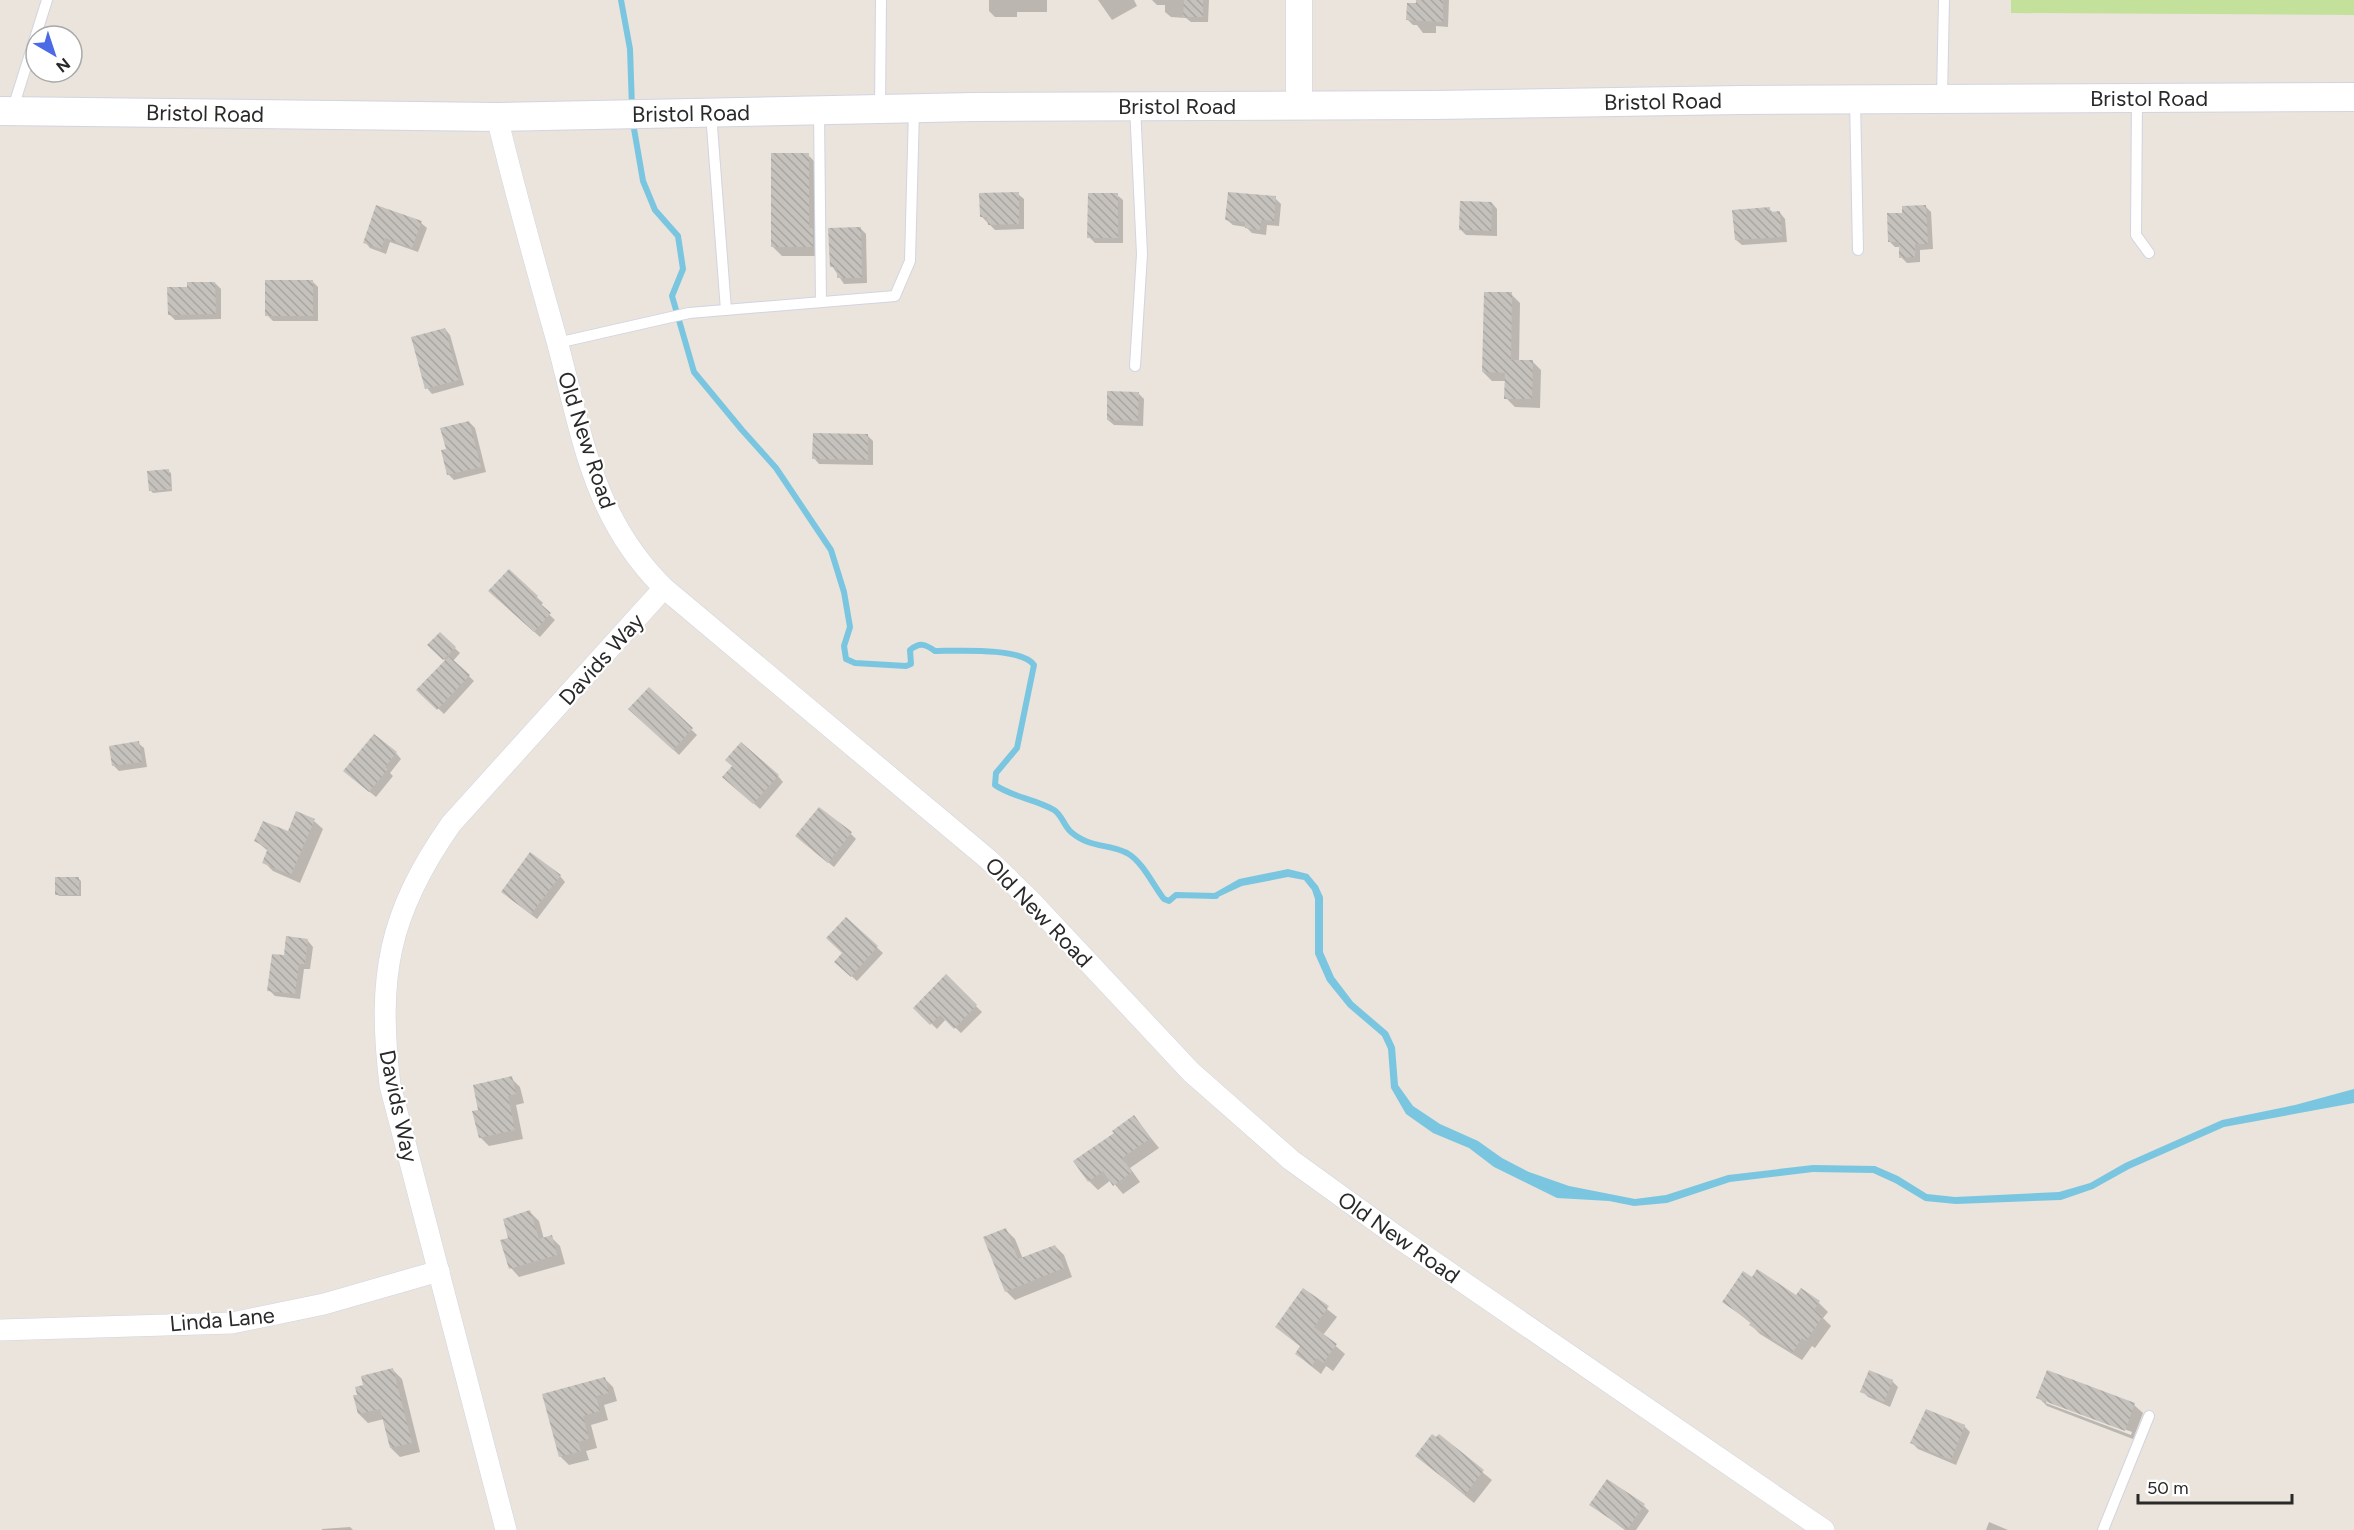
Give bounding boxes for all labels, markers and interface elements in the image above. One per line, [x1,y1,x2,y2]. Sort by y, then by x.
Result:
north arrow [24,24,84,84]
text: N [52,54,74,77]
street label: Bristol Road [2090,85,2208,112]
street label: Bristol Road [1604,87,1722,116]
street label: Bristol Road [1118,93,1236,120]
street label: Bristol Road [146,99,264,128]
street label: Bristol Road [632,99,750,128]
street label: Old New Road [552,368,621,512]
street label: Davids Way [553,608,650,711]
street label: Old New Road [979,852,1098,973]
street label: Davids Way [373,1047,424,1165]
street label: Old New Road [1333,1186,1465,1289]
street label: Linda Lane [168,1301,276,1338]
scale bar [2138,1467,2292,1505]
text: 50 m [2147,1477,2189,1499]

